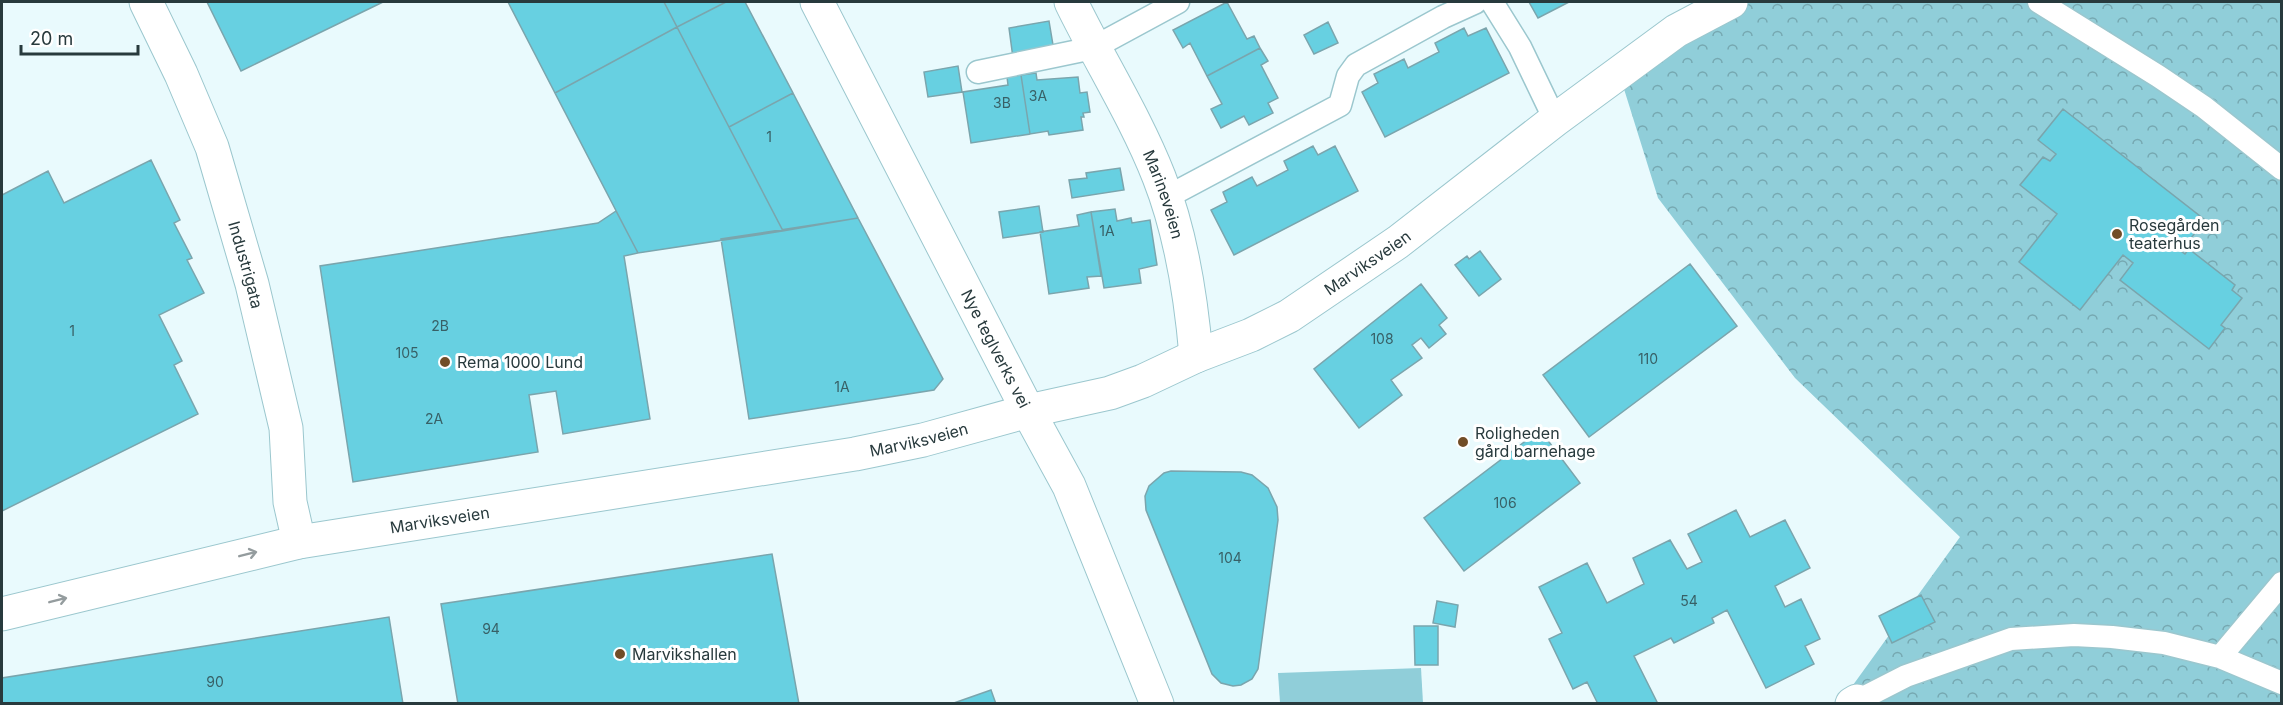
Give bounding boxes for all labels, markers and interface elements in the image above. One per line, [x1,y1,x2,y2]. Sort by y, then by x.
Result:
scale bar [21,18,138,56]
text: 20 m [30,28,73,49]
house number: 3A [1029,87,1047,104]
house number: 3B [993,94,1011,111]
house number: 1 [766,128,772,145]
street label: Marineveien [1139,147,1188,241]
place label: Rosegården teaterhus [2129,215,2220,253]
street label: Industrigata [224,219,267,311]
house number: 1A [1099,222,1115,239]
street label: Marviksveien [1320,226,1415,299]
marker: Rosegården teaterhus [2110,227,2124,241]
street label: Nye teglverks vei [957,286,1035,411]
house number: 2B [431,317,449,334]
house number: 1 [69,322,75,339]
house number: 108 [1370,330,1394,347]
house number: 105 [395,344,419,361]
house number: 110 [1638,350,1658,367]
place label: Rema 1000 Lund [457,352,583,372]
marker: Rema 1000 Lund [438,355,452,369]
house number: 1A [834,378,850,395]
house number: 2A [425,410,443,427]
street label: Marviksveien [868,418,970,461]
place label: Roligheden gård barnehage [1475,423,1595,461]
marker: Roligheden gård barnehage [1456,435,1470,449]
house number: 106 [1493,494,1517,511]
street label: Marviksveien [388,502,491,537]
one-way arrow [238,548,257,560]
house number: 104 [1218,549,1242,566]
house number: 54 [1680,592,1698,609]
one-way arrow [49,594,68,606]
house number: 94 [482,620,500,637]
place label: Marvikshallen [632,644,737,664]
marker: Marvikshallen [613,647,627,661]
house number: 90 [206,673,224,690]

